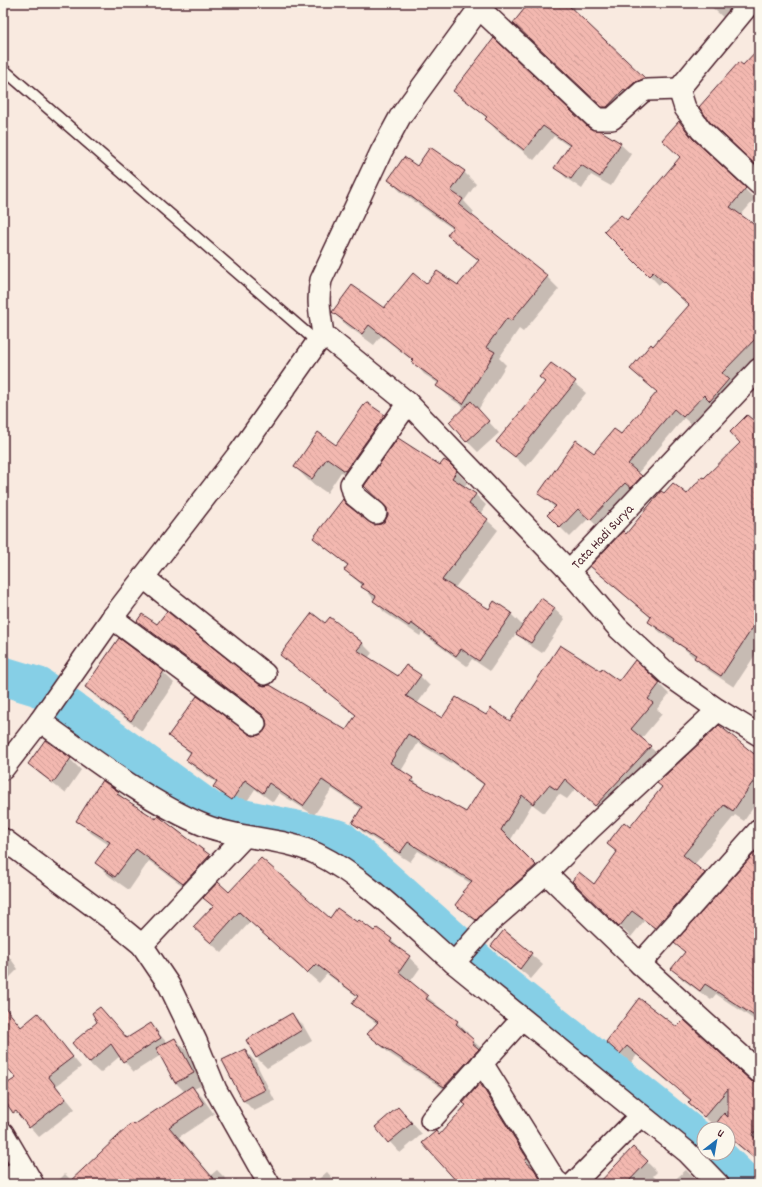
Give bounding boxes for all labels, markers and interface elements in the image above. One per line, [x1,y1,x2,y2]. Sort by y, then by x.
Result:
street label: Tata Hadi Surya [568,500,639,574]
north arrow [696,1121,736,1161]
text: U [714,1126,727,1142]

